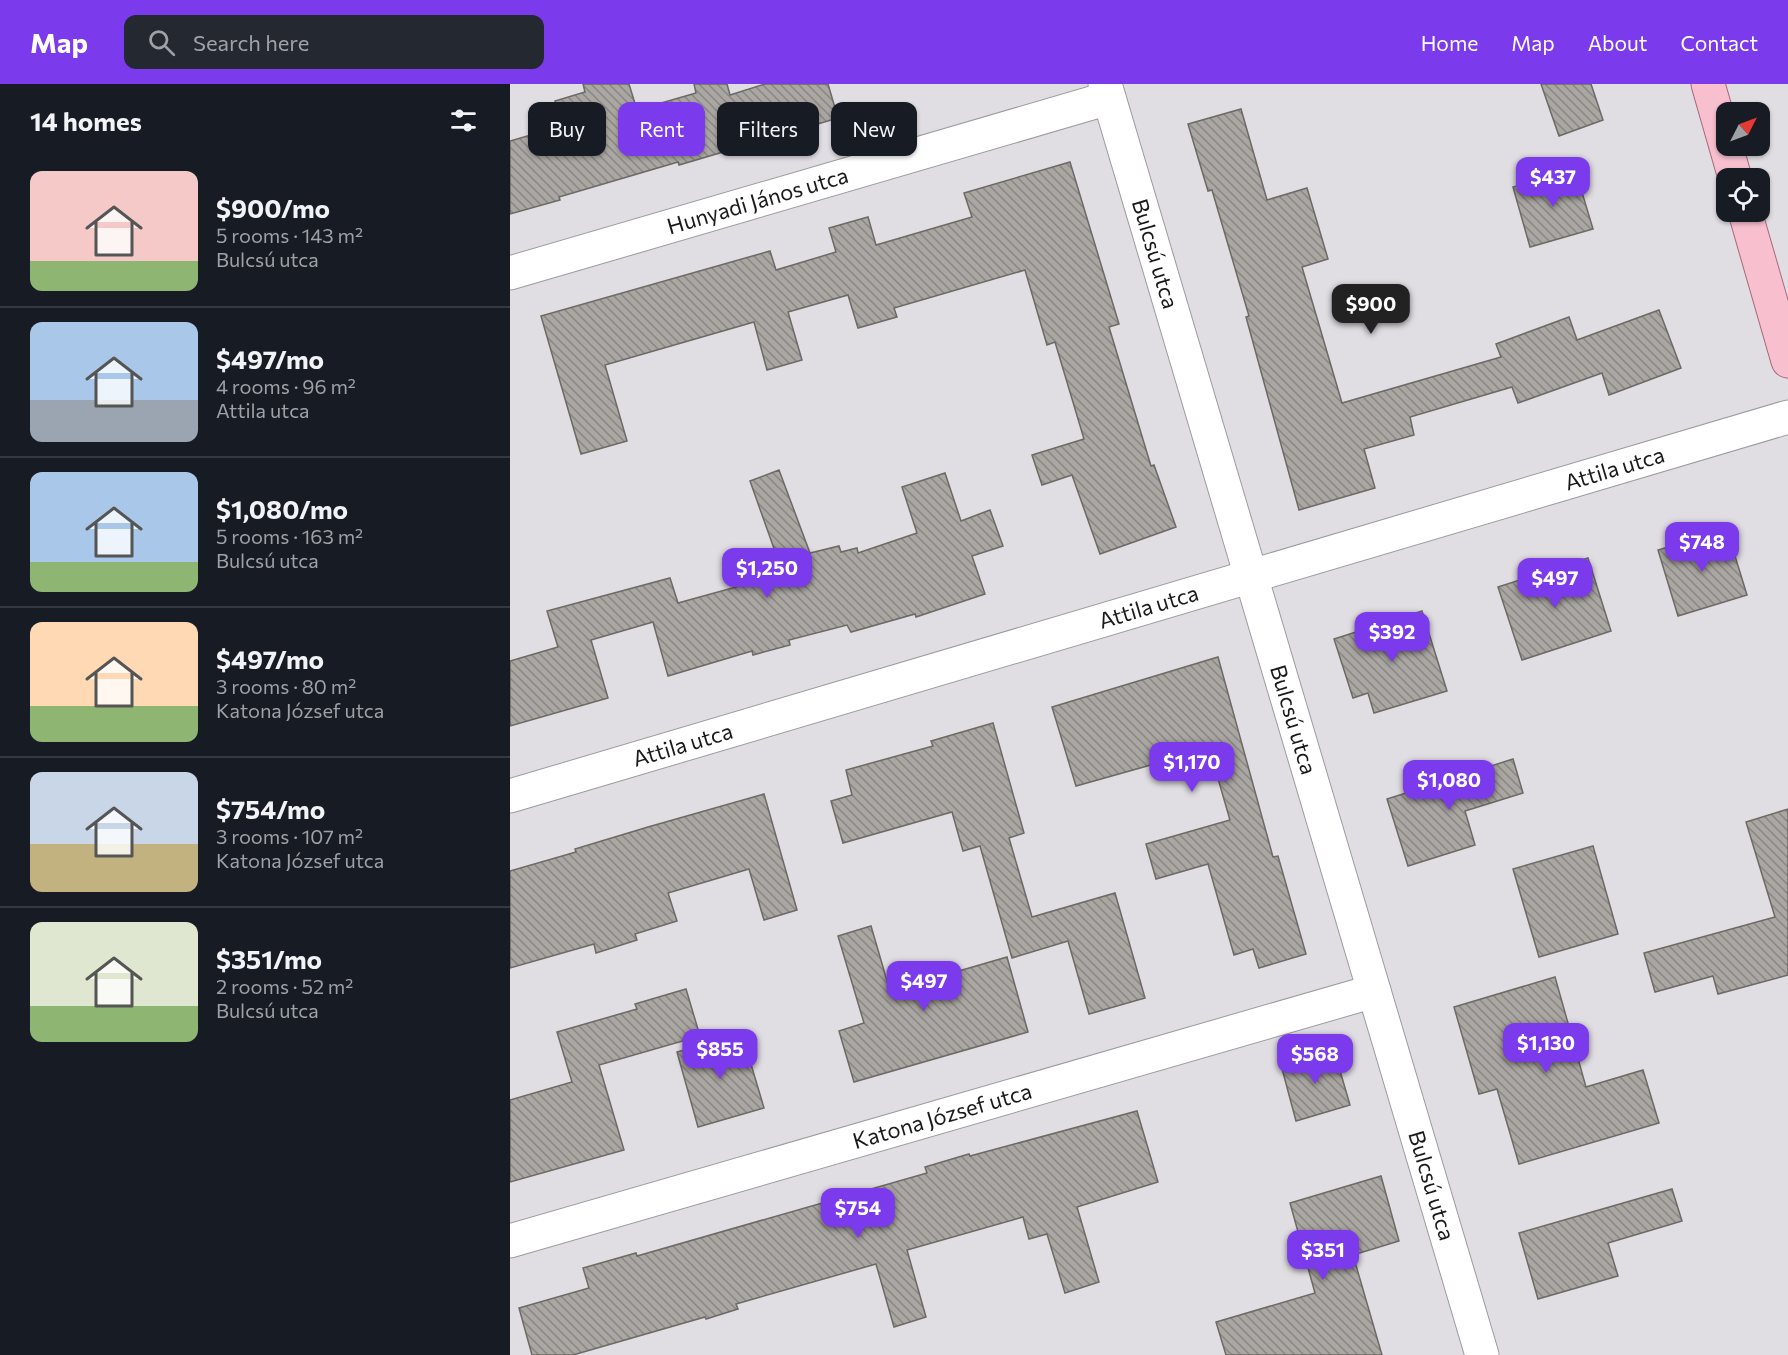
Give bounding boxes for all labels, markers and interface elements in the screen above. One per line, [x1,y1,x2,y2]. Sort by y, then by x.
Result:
search box [124,15,544,69]
text: Map [30,25,88,59]
icon: search [145,26,178,59]
text: Search here [193,29,309,56]
text: Home [1421,30,1478,55]
text: Map [1511,30,1555,55]
text: About [1588,30,1647,55]
text: Contact [1680,30,1758,55]
chip: Buy [528,102,606,156]
chip: Rent [618,102,705,156]
chip: Filters [717,102,819,156]
chip: New [831,102,917,156]
north arrow [1716,102,1770,156]
map controls [1716,102,1770,222]
icon: filters [447,104,480,137]
text: 14 homes [30,105,142,136]
pin: $437 [1517,157,1589,208]
street label: Hunyadi János utca [664,161,851,239]
text: $437 [1530,164,1576,188]
button: locate [1716,168,1770,222]
text: $900/mo [216,192,330,223]
icon: home [78,195,150,267]
street label: Bulcsú utca [1127,195,1185,312]
text: 5 rooms · 143 m² [216,223,363,247]
text: Bulcsú utca [216,247,319,271]
pin: $900 [1335,284,1407,335]
text: $900 [1346,291,1396,315]
text: $497/mo [216,343,324,374]
icon: home [78,346,150,418]
text: 4 rooms · 96 m² [216,374,356,398]
text: Attila utca [216,398,310,422]
street label: Attila utca [1561,440,1667,496]
text: $1,080/mo [216,493,348,524]
icon: home [78,496,150,568]
pin: $748 [1666,522,1738,573]
text: 5 rooms · 163 m² [216,524,363,548]
text: $748 [1679,529,1725,553]
text: Bulcsú utca [216,548,319,572]
pin: $1,250 [718,548,816,599]
text: $1,250 [736,555,798,579]
pin: $497 [1519,558,1591,609]
text: $497 [1532,565,1578,589]
street label: Attila utca [1095,579,1202,634]
pin: $392 [1356,612,1428,663]
text: $392 [1369,619,1415,643]
text: $497/mo [216,643,324,674]
icon: home [78,646,150,718]
street label: Bulcsú utca [1265,661,1323,778]
text: 3 rooms · 80 m² [216,674,356,698]
text: Katona József utca [216,698,384,722]
street label: Attila utca [629,717,736,772]
pin: $1,170 [1143,742,1241,793]
text: $1,170 [1163,749,1221,773]
pin: $1,080 [1400,760,1498,811]
text: $1,080 [1417,767,1481,791]
text: $754/mo [216,793,325,824]
icon: home [78,796,150,868]
text: 3 rooms · 107 m² [216,824,363,848]
text: Katona József utca [216,848,384,872]
text: $351/mo [216,943,322,974]
icon: home [78,946,150,1018]
pin: $497 [888,961,960,1012]
text: $497 [901,968,947,992]
text: 2 rooms · 52 m² [216,974,353,998]
text: Bulcsú utca [216,998,319,1022]
pin: $1,130 [1497,1023,1595,1074]
pin: $855 [684,1029,756,1080]
text: $1,130 [1517,1030,1575,1054]
pin: $568 [1279,1034,1351,1085]
text: $855 [696,1036,744,1060]
text: $568 [1291,1041,1339,1065]
street label: Katona József utca [849,1077,1035,1154]
street label: Bulcsú utca [1403,1127,1461,1243]
pin: $754 [822,1188,894,1239]
text: $754 [835,1195,881,1219]
pin: $351 [1287,1230,1359,1281]
text: $351 [1301,1237,1345,1261]

